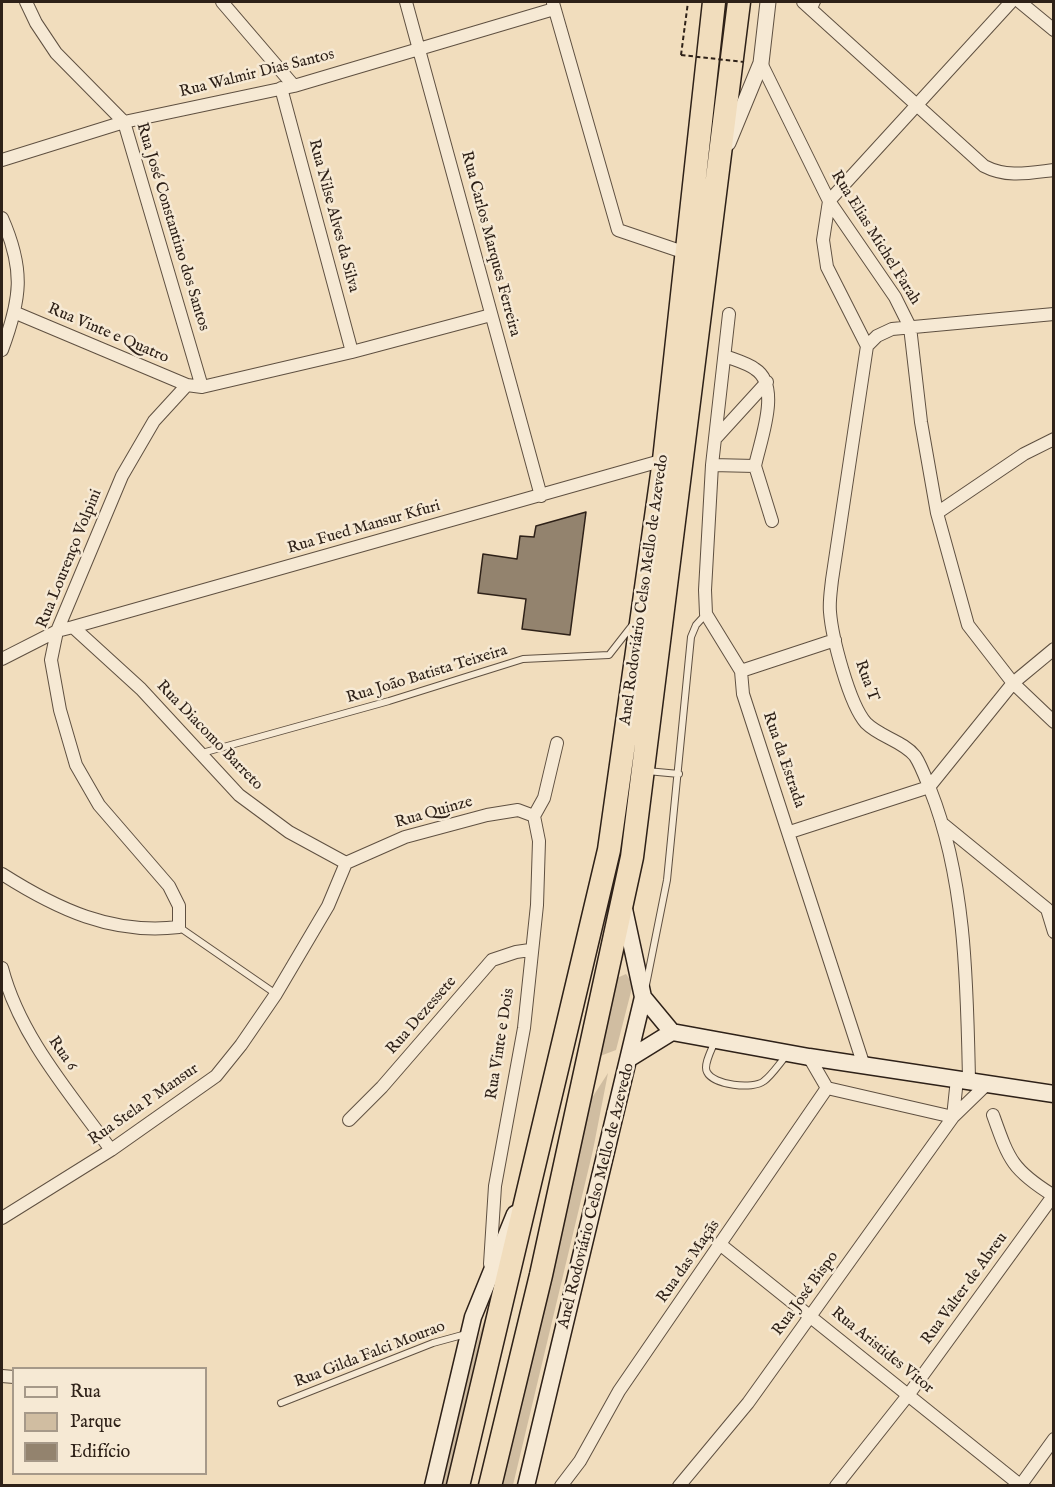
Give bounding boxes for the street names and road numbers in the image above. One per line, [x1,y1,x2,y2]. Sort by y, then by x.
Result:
street label: Rua Walmir Dias Santos [178,45,336,103]
street label: Rua José Constantino dos Santos [131,120,213,334]
street label: Rua Nilse Alves da Silva [303,137,363,295]
street label: Rua Carlos Marques Ferreira [456,149,524,339]
street label: Rua Elias Michel Farah [826,167,924,309]
street label: Rua Vinte e Quatro [45,300,171,368]
street label: Anel Rodoviário Celso Mello de Azevedo [616,453,674,727]
street label: Rua Lourenço Volpini [33,487,107,631]
street label: Rua Fued Mansur Kfuri [285,497,443,559]
street label: Rua João Batista Teixeira [344,641,510,709]
street label: Rua T [850,658,882,704]
street label: Rua Diacomo Barreto [152,677,266,795]
street label: Rua da Estrada [758,710,808,810]
street label: Rua Quinze [393,793,475,833]
street label: Rua Dezessete [383,973,461,1059]
street label: Rua Vinte e Dois [483,987,519,1101]
street label: Rua 6 [43,1033,81,1075]
street label: Rua Stela P Mansur [85,1060,203,1150]
street label: Anel Rodoviário Celso Mello de Azevedo [555,1061,639,1331]
street label: Rua das Maçãs [653,1217,725,1307]
street label: Rua Valter de Abreu [918,1229,1012,1349]
street label: Rua José Bispo [769,1248,843,1340]
street label: Rua Aristides Vitor [827,1304,937,1398]
street label: Rua Gilda Falci Mourao [292,1317,448,1393]

